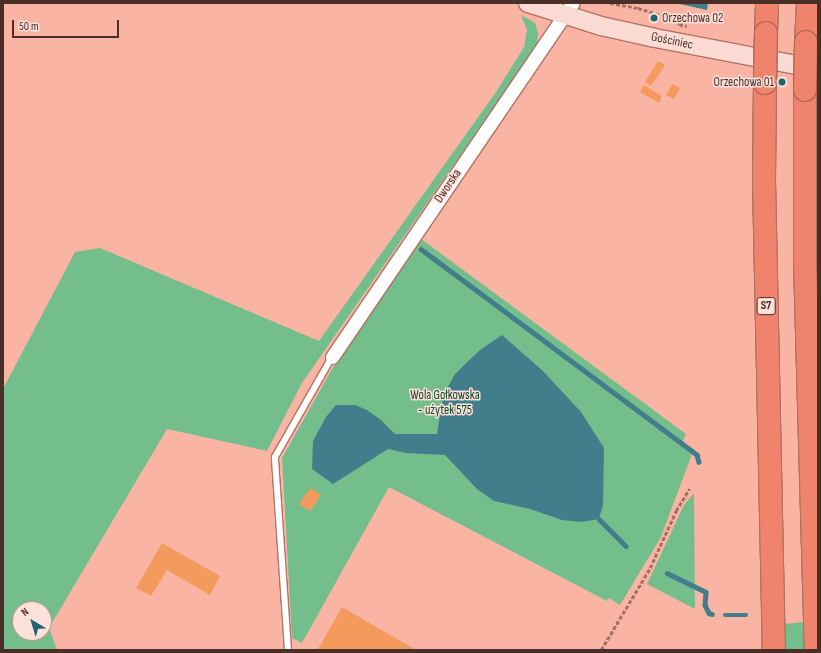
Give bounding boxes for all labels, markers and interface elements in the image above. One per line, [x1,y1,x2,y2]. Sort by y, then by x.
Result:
place label: Orzechowa 02 [662,10,723,26]
scale bar [14,12,121,38]
marker: Orzechowa 02 [649,13,659,23]
text: 50 m [19,19,39,34]
street label: Gościniec [650,29,694,53]
place label: Orzechowa 01 [713,74,774,90]
marker: Orzechowa 01 [777,77,787,87]
street label: Dworska [431,166,465,206]
road number: S7 [756,296,776,316]
park label: Wola Gołkowska - użytek 575 [410,388,480,419]
north arrow [12,601,52,641]
text: N [19,605,31,619]

